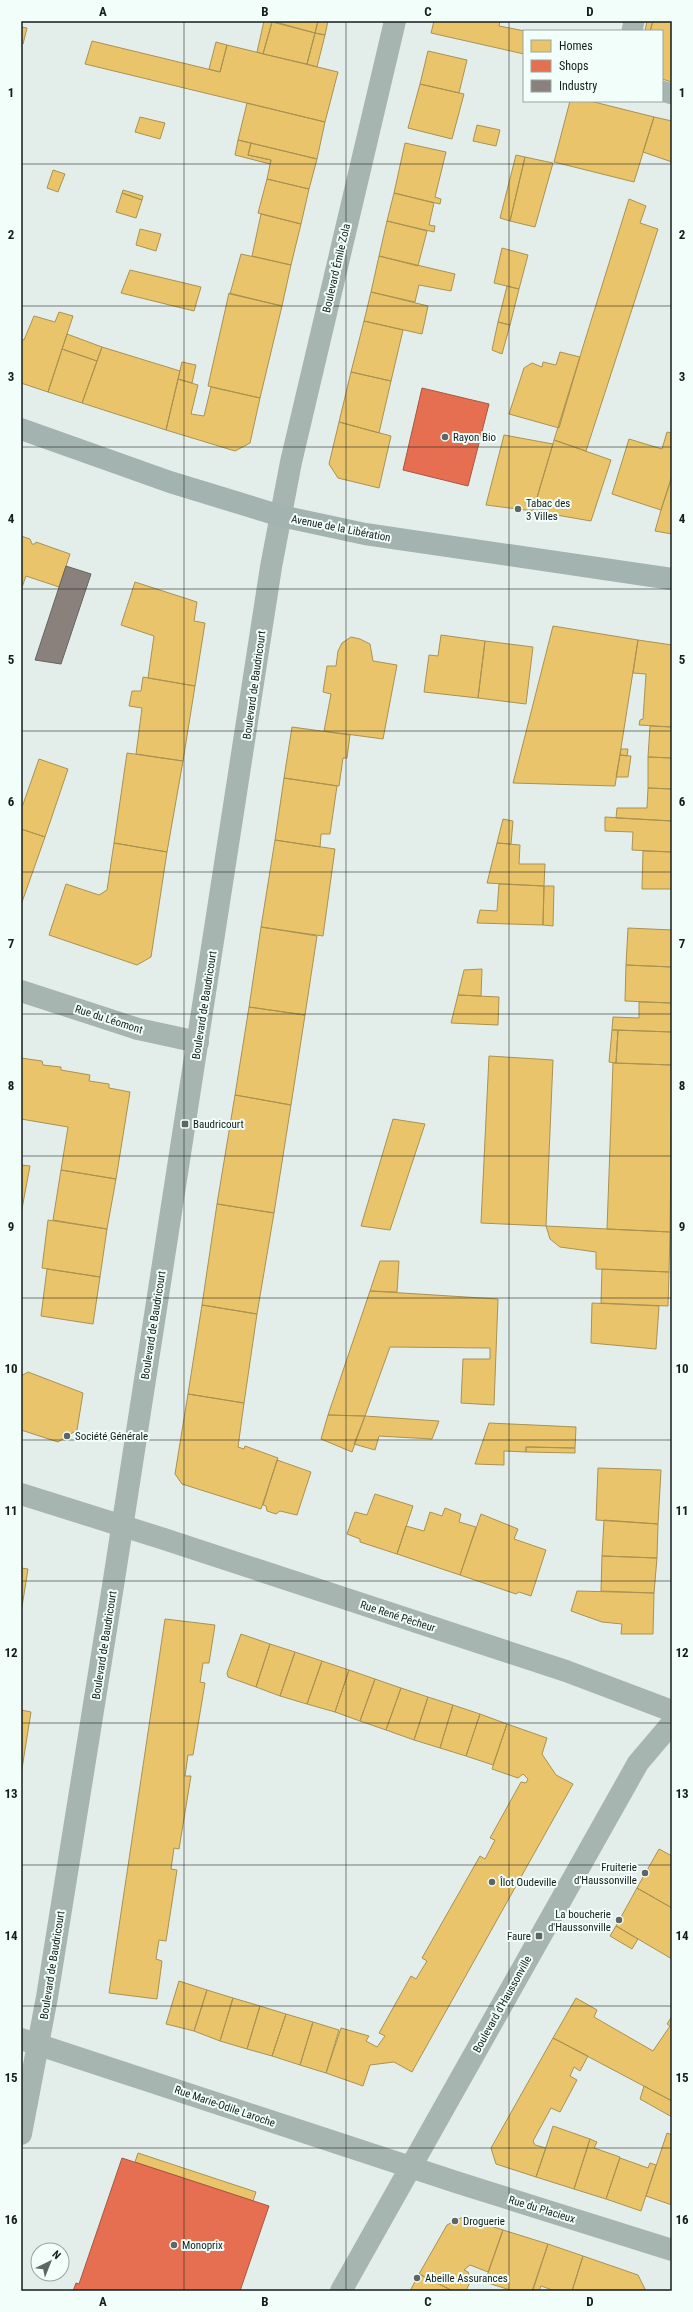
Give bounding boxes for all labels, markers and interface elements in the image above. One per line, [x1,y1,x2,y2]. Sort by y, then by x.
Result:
text: A [99,4,107,19]
text: B [261,4,269,19]
text: C [424,4,432,19]
text: D [586,4,594,19]
legend [523,30,663,102]
text: Homes [559,39,593,53]
text: Shops [559,59,588,73]
text: Industry [559,79,597,93]
text: 1 [8,85,14,100]
text: 1 [679,85,685,100]
street label: Boulevard Émile Zola [320,222,353,314]
text: 2 [8,227,15,242]
text: 2 [679,227,686,242]
text: 3 [8,369,14,384]
text: 3 [679,369,685,384]
place label: Rayon Bio [453,431,496,444]
marker: Rayon Bio [440,432,450,442]
place label: Tabac des 3 Villes [526,497,570,523]
marker: Tabac des 3 Villes [513,504,523,514]
text: 4 [8,511,15,526]
text: 4 [679,511,686,526]
street label: Avenue de la Libération [290,512,392,545]
street label: Boulevard de Baudricourt [240,630,269,740]
text: 5 [8,652,15,667]
text: 5 [679,652,686,667]
text: 6 [8,794,15,809]
text: 6 [679,794,686,809]
text: 7 [8,936,15,951]
text: 7 [679,936,686,951]
street label: Boulevard de Baudricourt [190,950,219,1060]
street label: Rue du Léomont [73,1002,144,1037]
text: 8 [8,1078,14,1093]
text: 8 [679,1078,685,1093]
place label: Baudricourt [193,1118,244,1131]
marker: Baudricourt [180,1119,190,1129]
text: 9 [8,1219,14,1234]
text: 9 [679,1219,685,1234]
street label: Boulevard de Baudricourt [139,1270,168,1380]
text: 10 [4,1361,18,1376]
text: 10 [675,1361,689,1376]
place label: Société Générale [75,1430,148,1443]
marker: Société Générale [62,1431,72,1441]
text: 11 [4,1503,18,1518]
text: 11 [675,1503,689,1518]
street label: Boulevard de Baudricourt [90,1590,119,1700]
street label: Rue René Pêcheur [359,1598,438,1635]
text: 12 [4,1645,18,1660]
text: 12 [675,1645,689,1660]
text: 13 [4,1786,18,1801]
text: 13 [675,1786,689,1801]
place label: Fruiterie d'Haussonville [574,1861,637,1887]
marker: Fruiterie d'Haussonville [640,1868,650,1878]
place label: Îlot Oudeville [499,1876,556,1889]
marker: Îlot Oudeville [487,1877,497,1887]
place label: La boucherie d'Haussonville [548,1908,611,1934]
street label: Boulevard de Baudricourt [38,1910,67,2020]
marker: La boucherie d'Haussonville [614,1915,624,1925]
text: 14 [4,1928,18,1943]
text: 14 [675,1928,689,1943]
place label: Faure [507,1930,531,1943]
marker: Faure [534,1931,544,1941]
street label: Boulevard d'Haussonville [470,1954,534,2055]
text: 15 [4,2070,18,2085]
text: 15 [675,2070,689,2085]
street label: Rue Marie-Odile Laroche [173,2083,277,2130]
street label: Rue du Placieux [507,2193,577,2226]
text: 16 [4,2212,18,2227]
text: 16 [675,2212,689,2227]
place label: Droguerie [463,2215,505,2228]
marker: Droguerie [450,2216,460,2226]
place label: Monoprix [182,2239,223,2252]
marker: Monoprix [169,2240,179,2250]
north arrow [30,2242,70,2282]
text: N [50,2248,64,2262]
place label: Abeille Assurances [425,2272,508,2285]
marker: Abeille Assurances [412,2273,422,2283]
text: A [99,2294,107,2309]
text: B [261,2294,269,2309]
text: C [424,2294,432,2309]
text: D [586,2294,594,2309]

